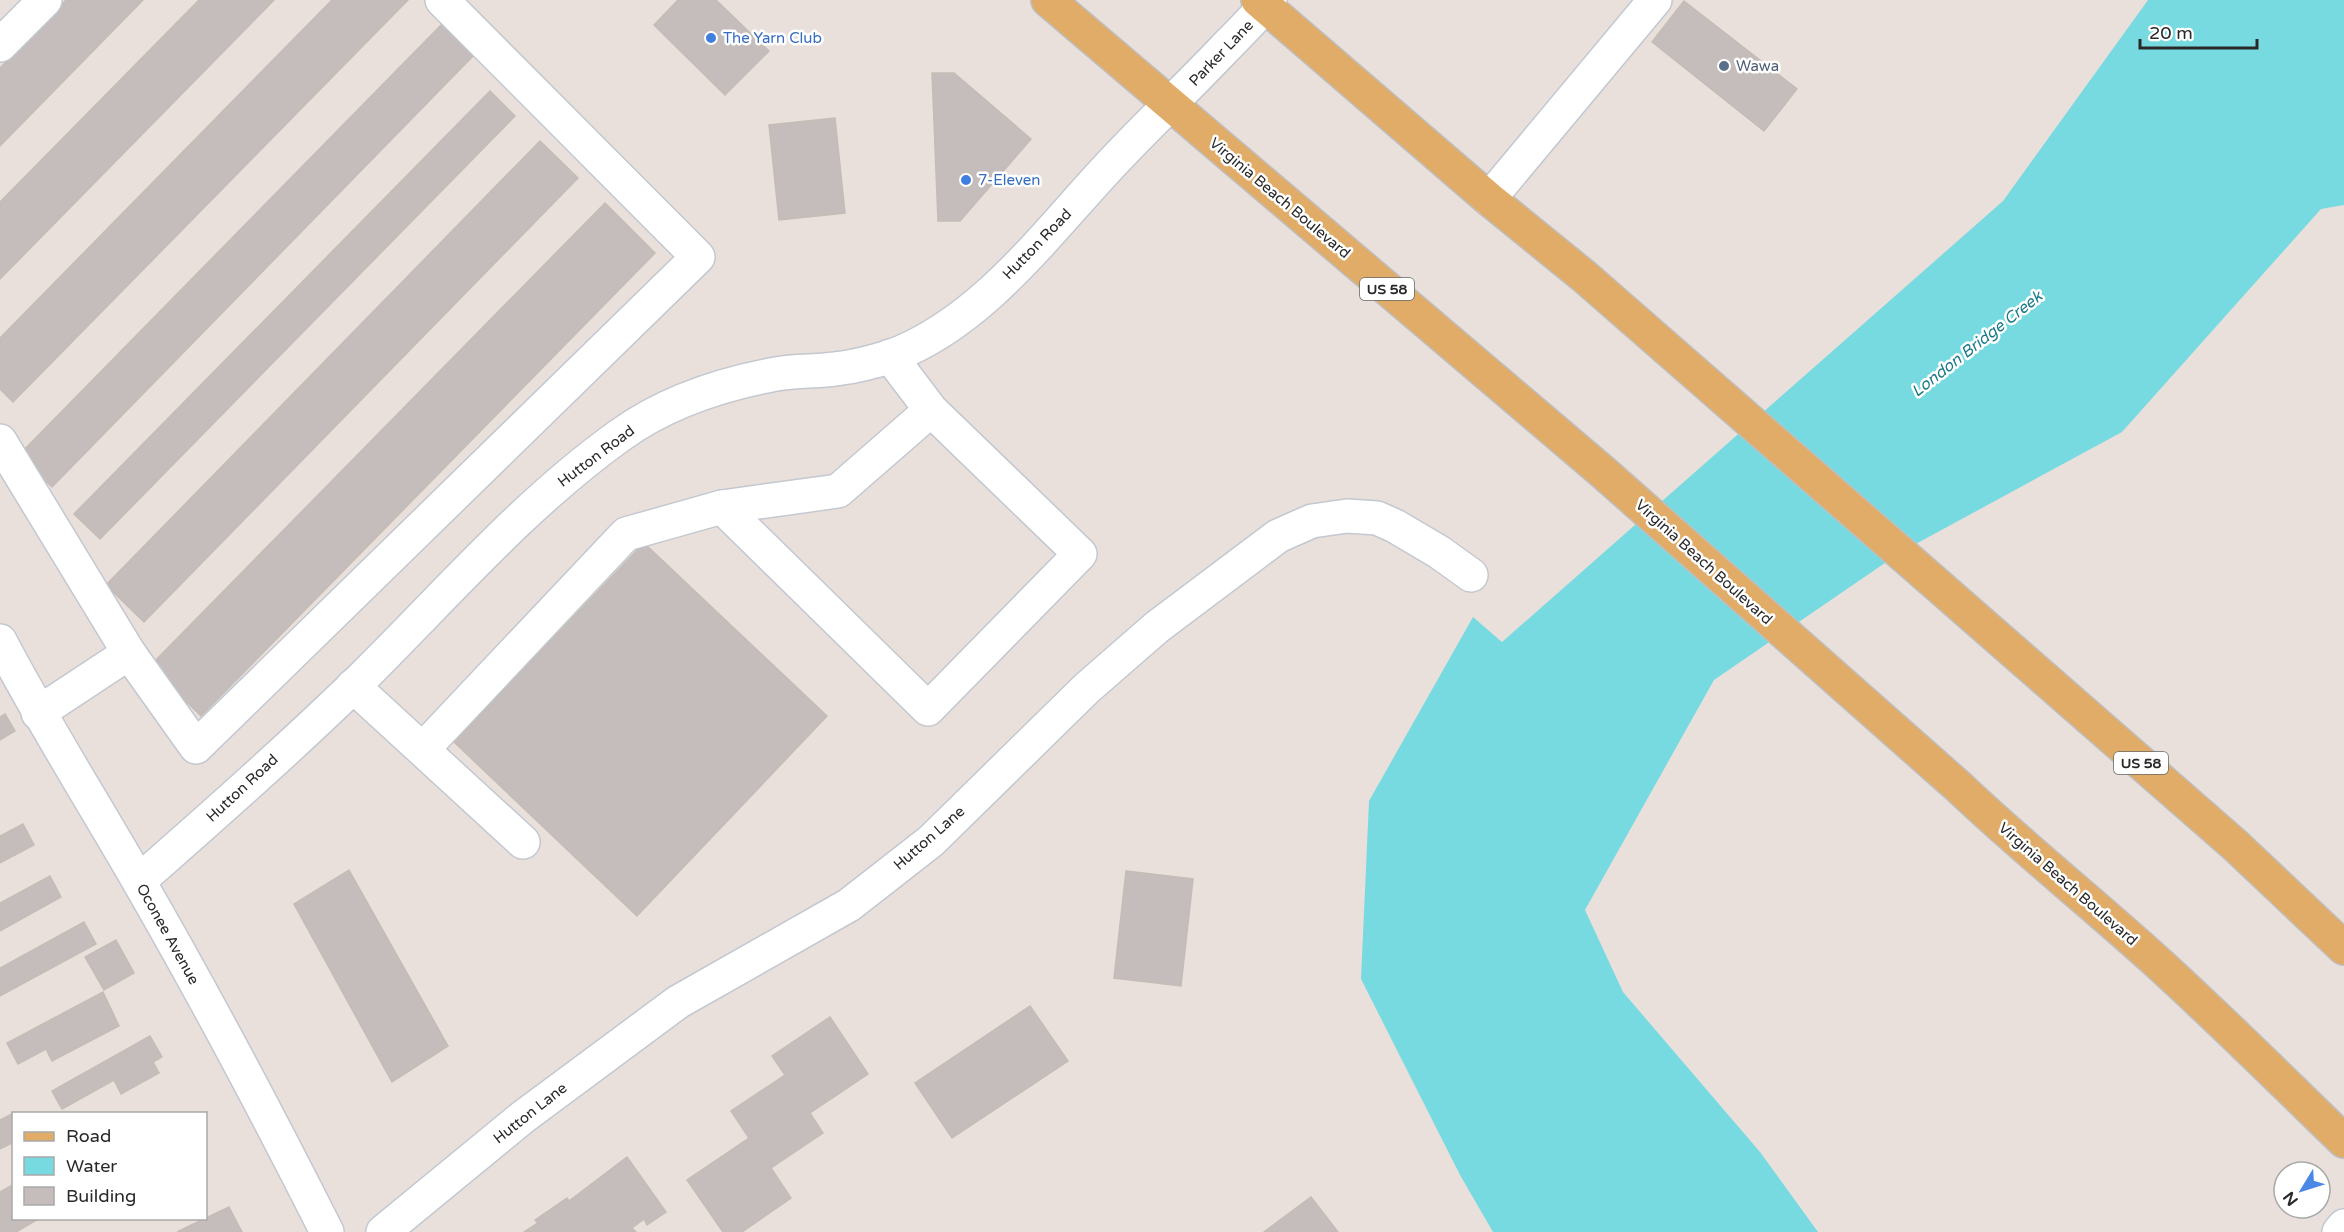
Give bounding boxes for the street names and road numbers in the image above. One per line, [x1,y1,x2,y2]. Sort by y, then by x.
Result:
street label: Parker Lane [1185,16,1257,90]
street label: Virginia Beach Boulevard [1206,134,1354,262]
street label: Hutton Road [999,205,1075,283]
road number: US 58 [1360,278,1414,300]
street label: Hutton Road [554,421,638,491]
street label: Virginia Beach Boulevard [1632,496,1776,628]
street label: Hutton Road [202,750,282,826]
road number: US 58 [2114,752,2168,774]
street label: Hutton Lane [890,802,968,874]
street label: Virginia Beach Boulevard [1995,819,2141,949]
street label: Oconee Avenue [133,880,203,988]
street label: Hutton Lane [490,1079,570,1147]

